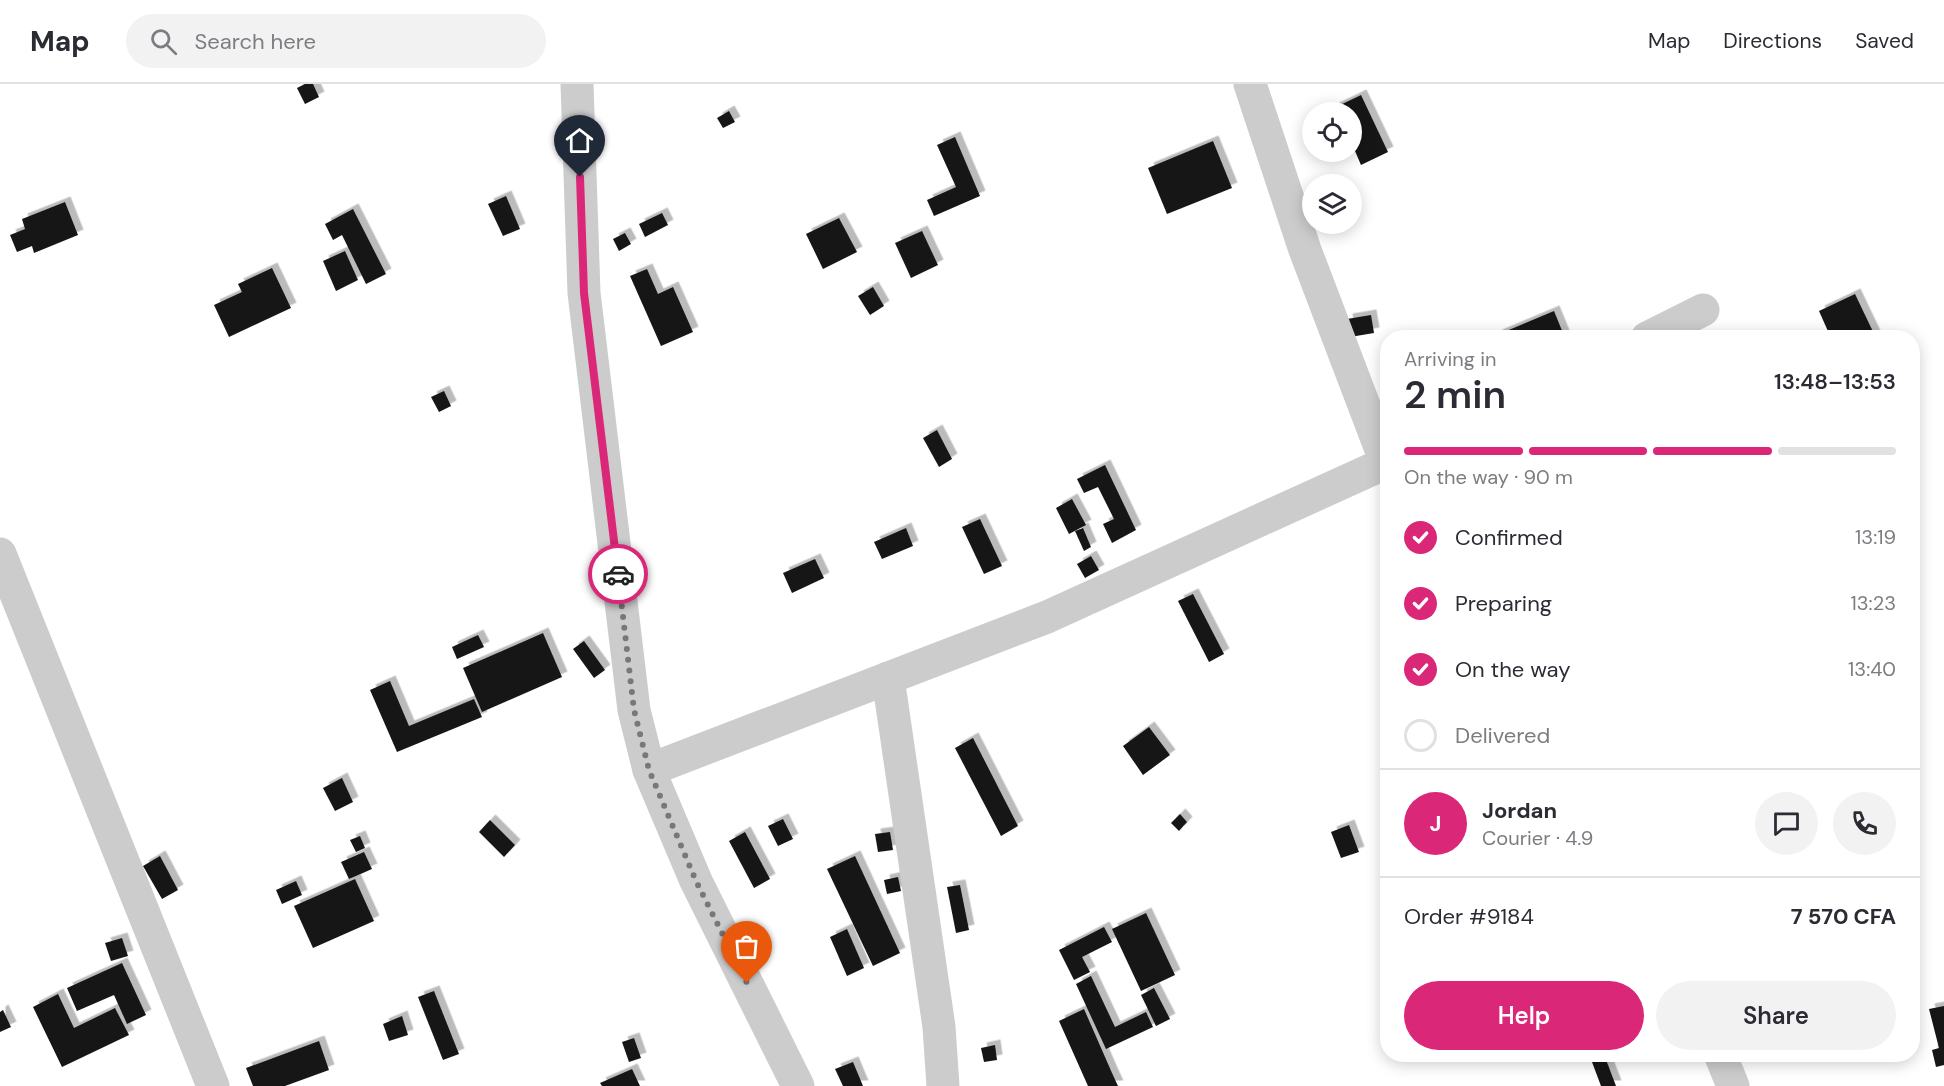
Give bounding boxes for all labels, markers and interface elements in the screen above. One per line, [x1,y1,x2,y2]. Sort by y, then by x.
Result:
search box [126,14,546,68]
text: Map [30,23,90,60]
icon: search [147,25,180,58]
text: Search here [195,27,316,56]
text: Map [1648,27,1690,55]
text: Directions [1723,27,1822,55]
text: Saved [1855,27,1914,55]
map controls [1302,102,1362,234]
button: locate [1302,102,1362,162]
pin [554,115,605,177]
icon: home [563,124,596,157]
button: layers [1302,174,1362,234]
text: Arriving in [1404,346,1496,372]
text: 13:48–13:53 [1774,367,1896,396]
text: 2 min [1404,369,1506,420]
text: On the way · 90 m [1404,464,1573,490]
icon: check [1404,521,1437,554]
text: Confirmed [1455,523,1563,552]
text: 13:19 [1855,524,1896,550]
courier [588,544,648,604]
icon: car [602,558,635,591]
icon: check [1404,587,1437,620]
text: Preparing [1455,589,1552,618]
text: 13:23 [1851,590,1896,616]
icon: check [1404,653,1437,686]
text: On the way [1455,655,1570,684]
text: 13:40 [1848,656,1896,682]
text: Delivered [1455,721,1550,750]
button: chat [1755,792,1818,855]
button: phone [1833,792,1896,855]
text: Jordan [1482,796,1557,825]
text: J [1430,809,1441,838]
text: Courier · 4.9 [1482,825,1593,851]
text: Order #9184 [1404,902,1534,931]
text: 7 570 CFA [1791,902,1896,931]
pin [721,921,772,983]
icon: bag [730,930,763,963]
button: Help [1404,981,1644,1050]
button: Share [1656,981,1896,1050]

